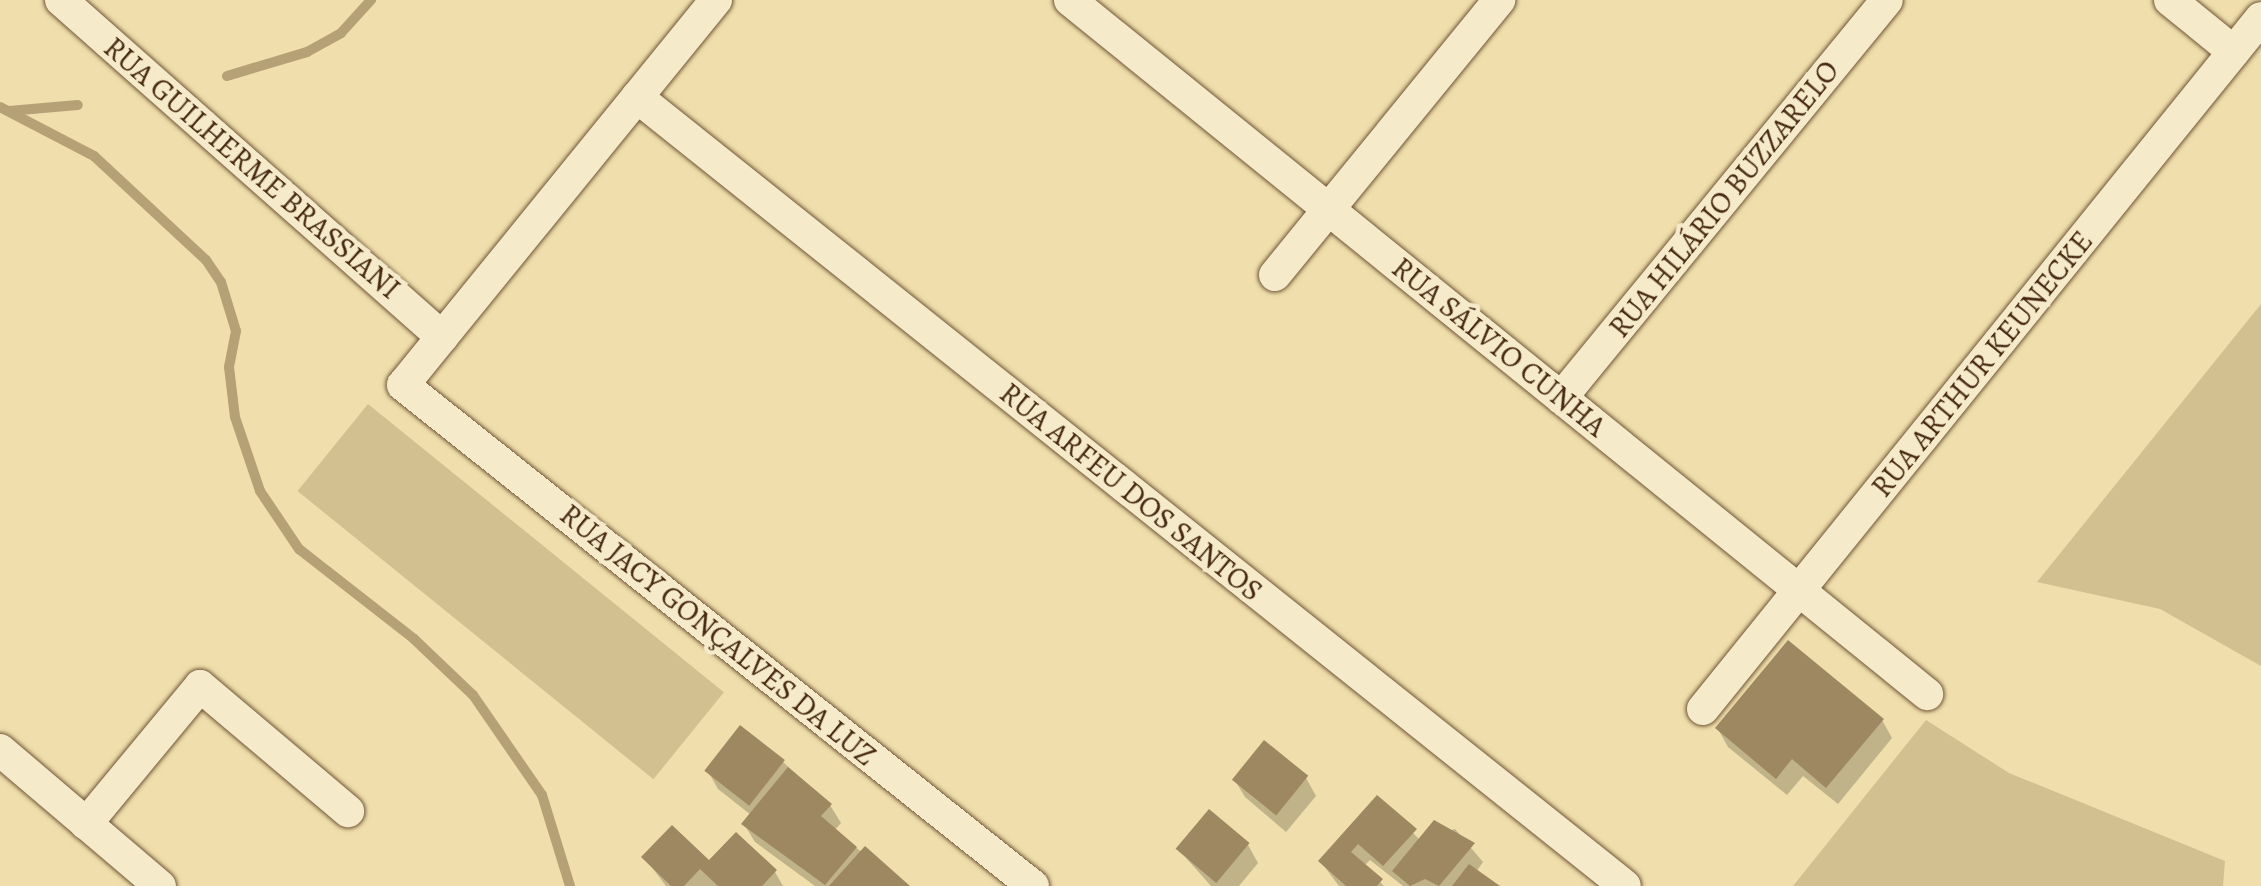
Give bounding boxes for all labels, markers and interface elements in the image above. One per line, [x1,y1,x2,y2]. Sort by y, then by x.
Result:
street label: RUA GUILHERME BRASSIANI [96,29,408,307]
street label: RUA HILÁRIO BUZZARELO [1601,53,1847,345]
street label: RUA ARTHUR KEUNECKE [1864,224,2100,504]
street label: RUA SÁLVIO CUNHA [1385,250,1613,444]
street label: RUA ARFEU DOS SANTOS [992,375,1270,609]
street label: RUA JACY GONÇALVES DA LUZ [553,496,883,774]

